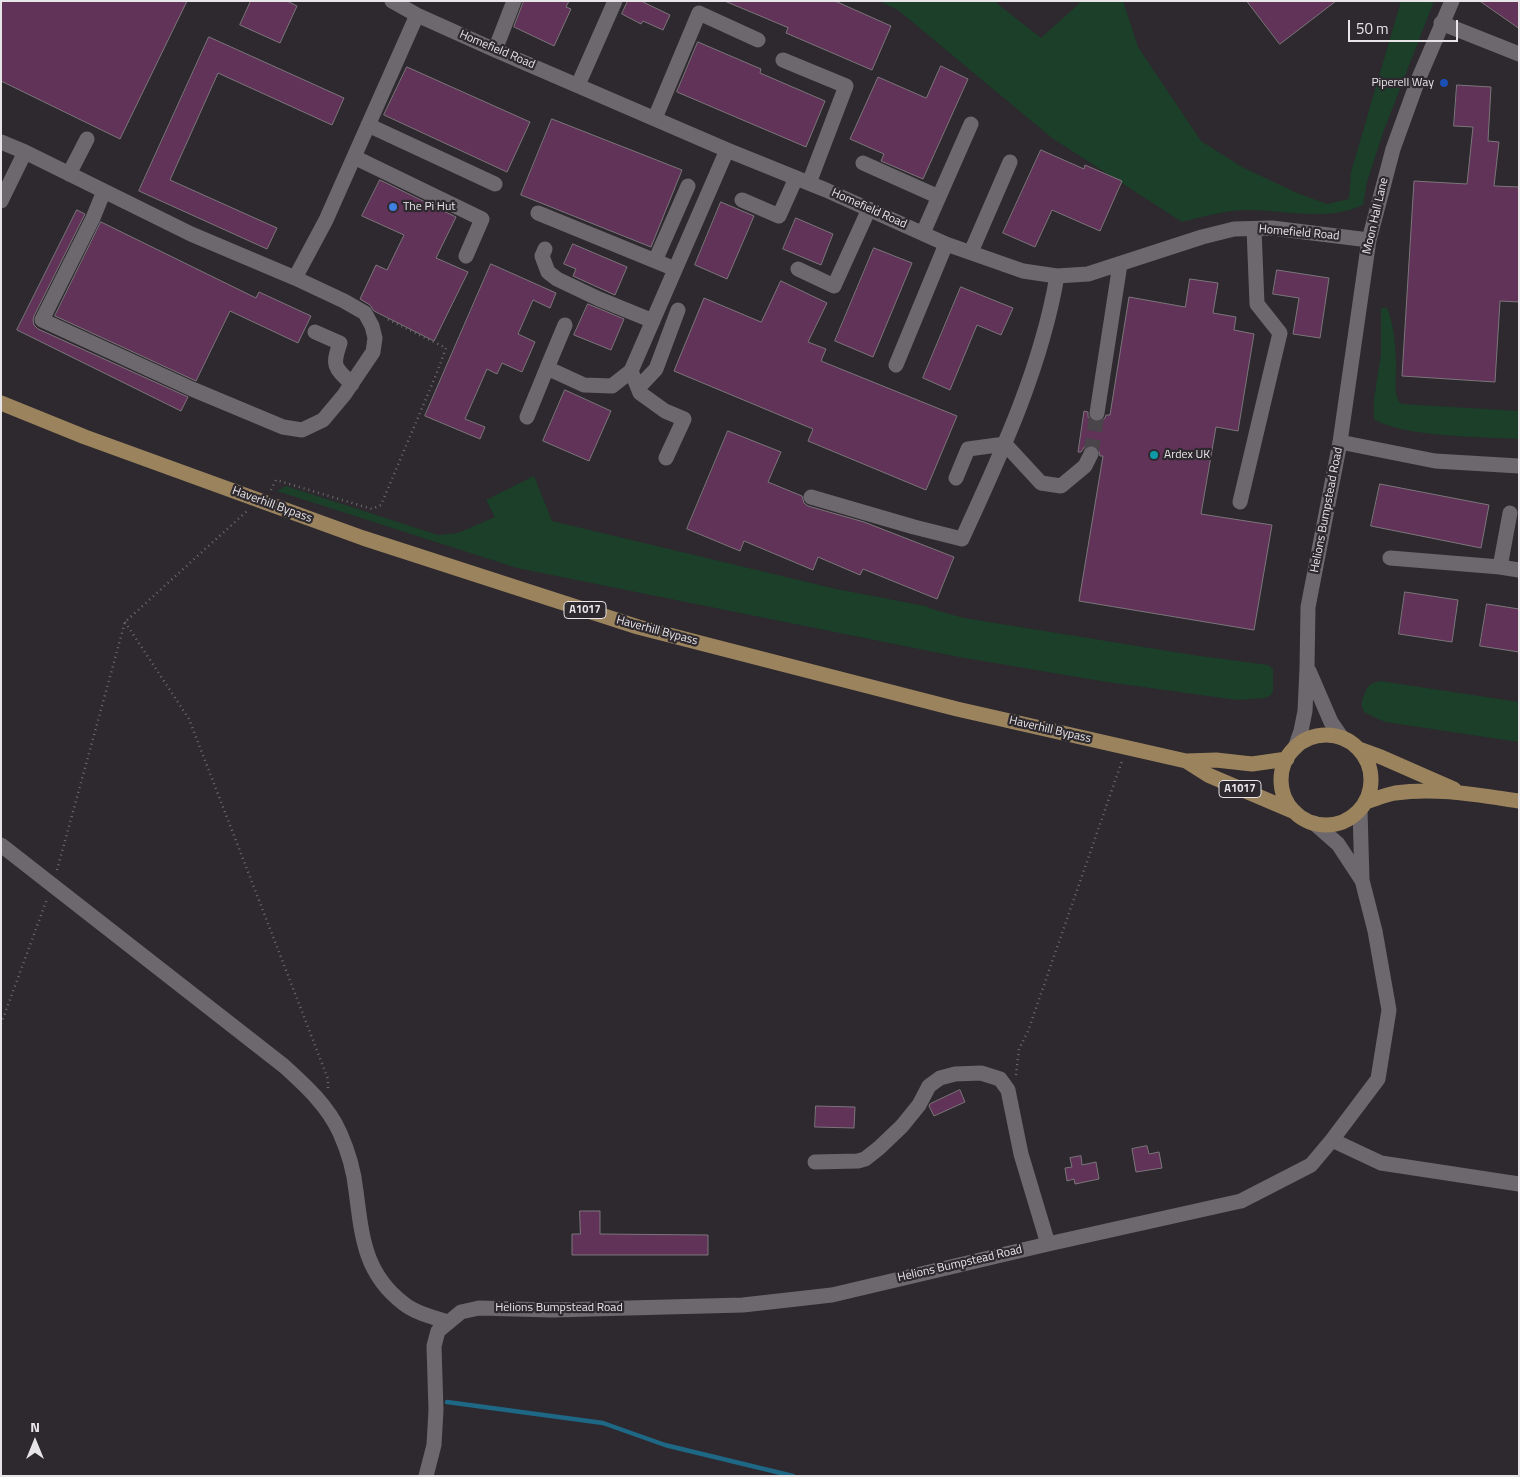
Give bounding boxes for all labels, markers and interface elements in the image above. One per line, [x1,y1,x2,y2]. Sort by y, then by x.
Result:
scale bar [1350,10,1460,42]
text: 50 m [1356,17,1389,40]
street label: Homefield Road [457,28,537,72]
place label: Piperell Way [1371,76,1434,90]
marker: Piperell Way [1438,77,1450,89]
street label: Moon Hall Lane [1360,176,1392,256]
street label: Homefield Road [829,186,909,232]
place label: The Pi Hut [403,200,456,214]
marker: The Pi Hut [387,201,399,213]
street label: Homefield Road [1258,222,1340,244]
street label: Helions Bumpstead Road [1308,446,1346,574]
place label: Ardex UK [1164,448,1210,462]
marker: Ardex UK [1148,449,1160,461]
street label: Haverhill Bypass [230,484,314,526]
road number: A1017 [564,602,606,618]
street label: Haverhill Bypass [615,613,699,649]
street label: Haverhill Bypass [1008,714,1092,746]
road number: A1017 [1219,781,1261,798]
street label: Helions Bumpstead Road [896,1243,1024,1285]
street label: Helions Bumpstead Road [495,1301,623,1315]
text: N [30,1416,40,1437]
north arrow [10,1417,60,1467]

